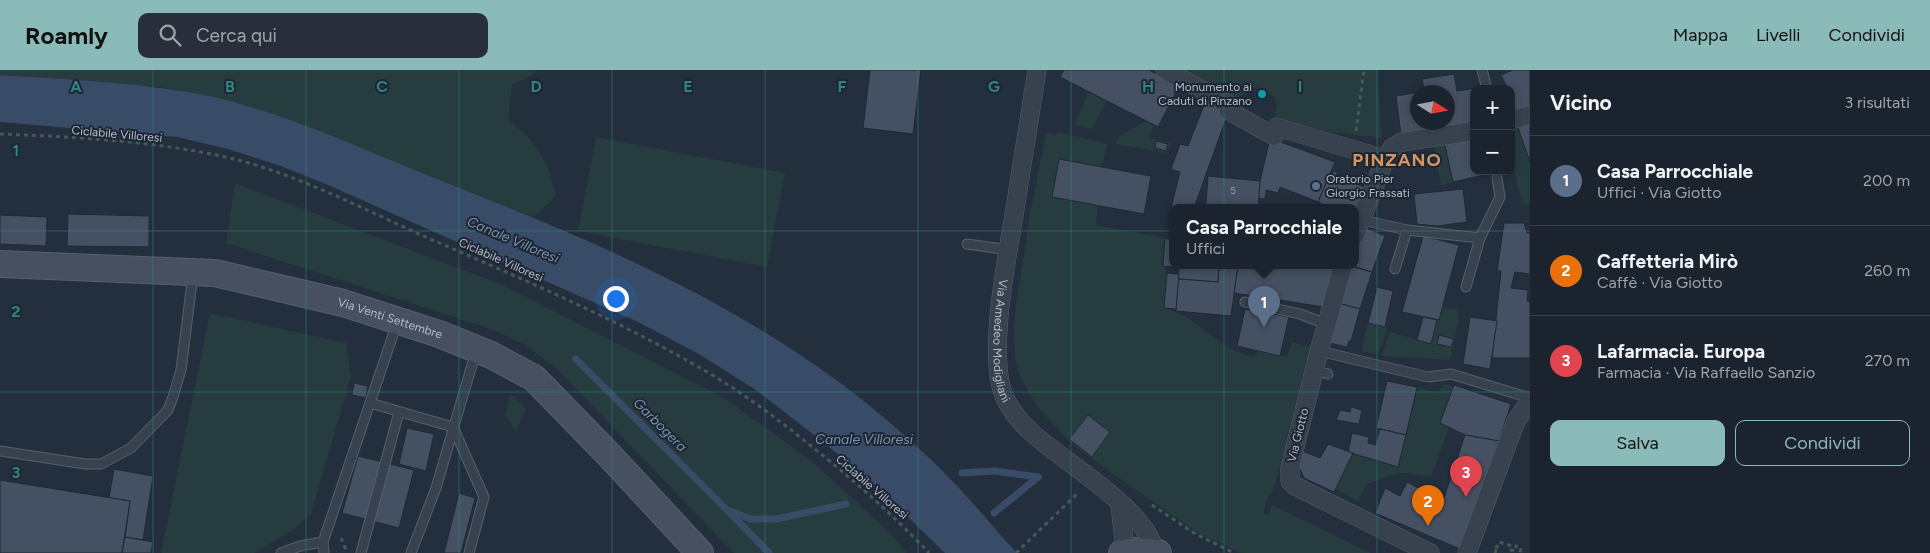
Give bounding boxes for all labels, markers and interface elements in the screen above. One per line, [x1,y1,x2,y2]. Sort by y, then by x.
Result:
search box [138,13,488,58]
text: Roamly [25,21,108,50]
icon: search [156,21,184,49]
text: Cerca qui [196,24,277,47]
text: Mappa [1673,24,1728,46]
text: Livelli [1756,24,1801,46]
text: Condividi [1829,24,1905,46]
text: A [70,77,82,96]
text: B [225,77,235,96]
text: C [376,77,388,96]
text: D [530,77,542,96]
text: E [683,77,693,96]
text: F [838,77,847,96]
text: G [988,77,1000,96]
text: H [1142,77,1154,96]
text: I [1298,77,1302,96]
place label: Monumento ai Caduti di Pinzano [1158,80,1252,108]
north arrow [1410,85,1455,130]
map controls [1470,85,1515,175]
button: + [1470,85,1515,130]
marker: Monumento ai Caduti di Pinzano [1256,88,1268,100]
text: Vicino [1550,90,1612,115]
text: 3 risultati [1844,93,1910,112]
street label: Ciclabile Villoresi [71,123,163,145]
button: − [1470,130,1515,175]
text: 1 [13,141,19,160]
district label: PINZANO [1352,149,1442,171]
text: Casa Parrocchiale [1597,160,1753,183]
text: 1 [1563,171,1569,190]
text: 200 m [1863,171,1910,190]
place label: Oratorio Pier Giorgio Frassati [1326,172,1410,200]
marker: Oratorio Pier Giorgio Frassati [1310,180,1322,192]
text: Uffici · Via Giotto [1597,183,1722,202]
house number: 5 [1230,184,1236,197]
popup [1169,204,1359,269]
water label: Canale Villoresi [465,213,562,267]
text: Casa Parrocchiale [1186,216,1342,239]
street label: Ciclabile Villoresi [457,235,545,285]
text: Uffici [1186,239,1225,258]
text: Caffetteria Mirò [1597,250,1738,273]
text: 2 [1561,261,1571,280]
text: 260 m [1864,261,1910,280]
text: Caffè · Via Giotto [1597,273,1723,292]
street label: Via Amedeo Modigliani [990,278,1013,405]
your location [603,286,629,312]
pin: 1 [1248,286,1280,327]
street label: Via Venti Settembre [336,295,444,342]
text: 2 [11,302,21,321]
text: Lafarmacia. Europa [1597,340,1765,363]
text: 3 [1562,351,1570,370]
text: 270 m [1865,351,1910,370]
text: Farmacia · Via Raffaello Sanzio [1597,363,1815,382]
water label: Garbogera [630,395,690,455]
street label: Via Giotto [1285,407,1311,463]
button: Salva [1550,420,1725,466]
button: Condividi [1735,420,1910,466]
water label: Canale Villoresi [815,431,914,448]
street label: Ciclabile Villoresi [833,452,911,522]
pin: 3 [1450,456,1482,497]
text: 3 [12,463,21,482]
pin: 2 [1412,485,1444,526]

